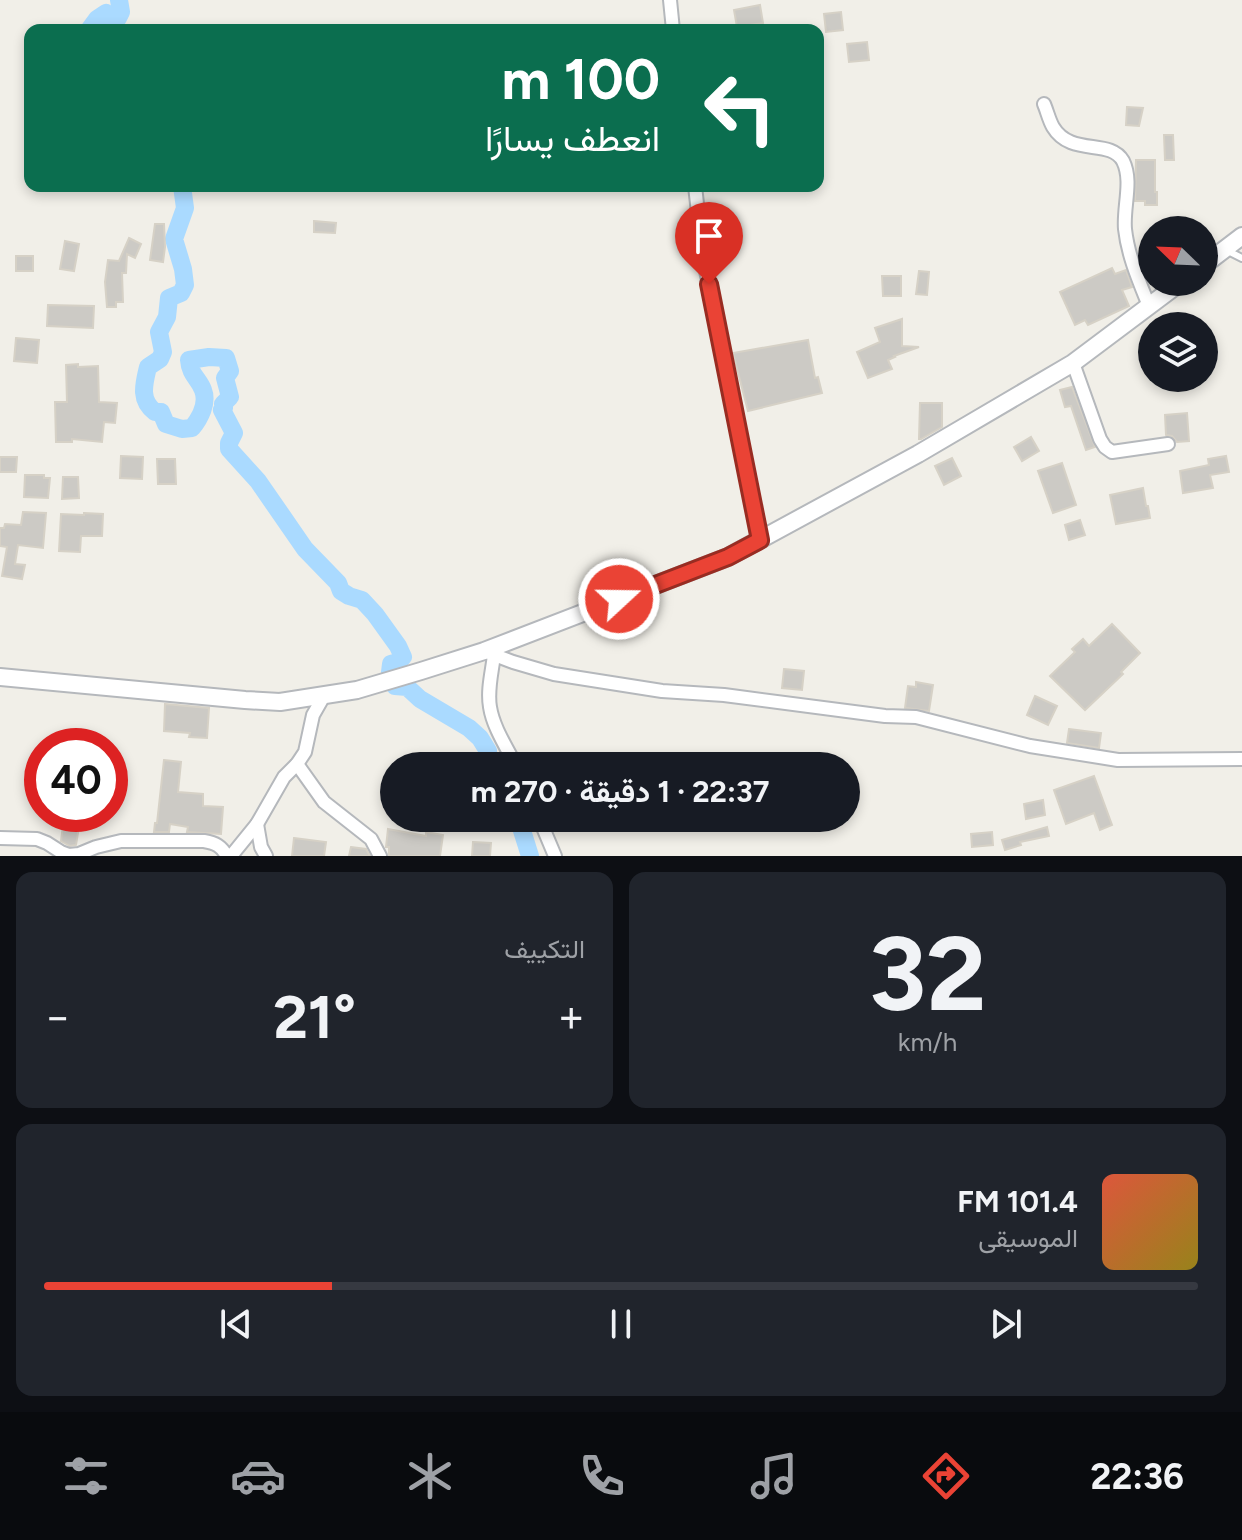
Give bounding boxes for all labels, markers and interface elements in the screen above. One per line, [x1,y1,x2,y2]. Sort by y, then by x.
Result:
text: 100 m [502,46,660,113]
icon: left [688,56,792,160]
text: انعطف يسارًا [485,117,660,160]
pin [675,202,743,284]
icon: arrive [687,214,731,258]
north arrow [1138,216,1218,296]
map controls [1138,216,1218,392]
button: layers [1138,312,1218,392]
position arrow [577,557,661,641]
speed limit sign: 40 [24,728,128,832]
text: 22:37 · 1 دقيقة · 270 m [471,773,769,810]
text: 32 [868,911,987,1036]
text: التكييف [504,933,585,965]
text: 21° [273,981,356,1053]
text: − [44,990,71,1043]
text: + [558,990,585,1043]
text: km/h [898,1026,957,1058]
text: 101.4 FM [957,1183,1078,1220]
text: الموسيقى [978,1222,1078,1254]
icon: previous [214,1302,258,1346]
icon: pause [599,1302,643,1346]
icon: next [984,1302,1028,1346]
icon: filters [58,1448,114,1504]
icon: car [230,1448,286,1504]
icon: climate [402,1448,458,1504]
icon: phone [574,1448,630,1504]
icon: music [746,1448,802,1504]
icon: directions [918,1448,974,1504]
text: 22:36 [1091,1455,1184,1498]

